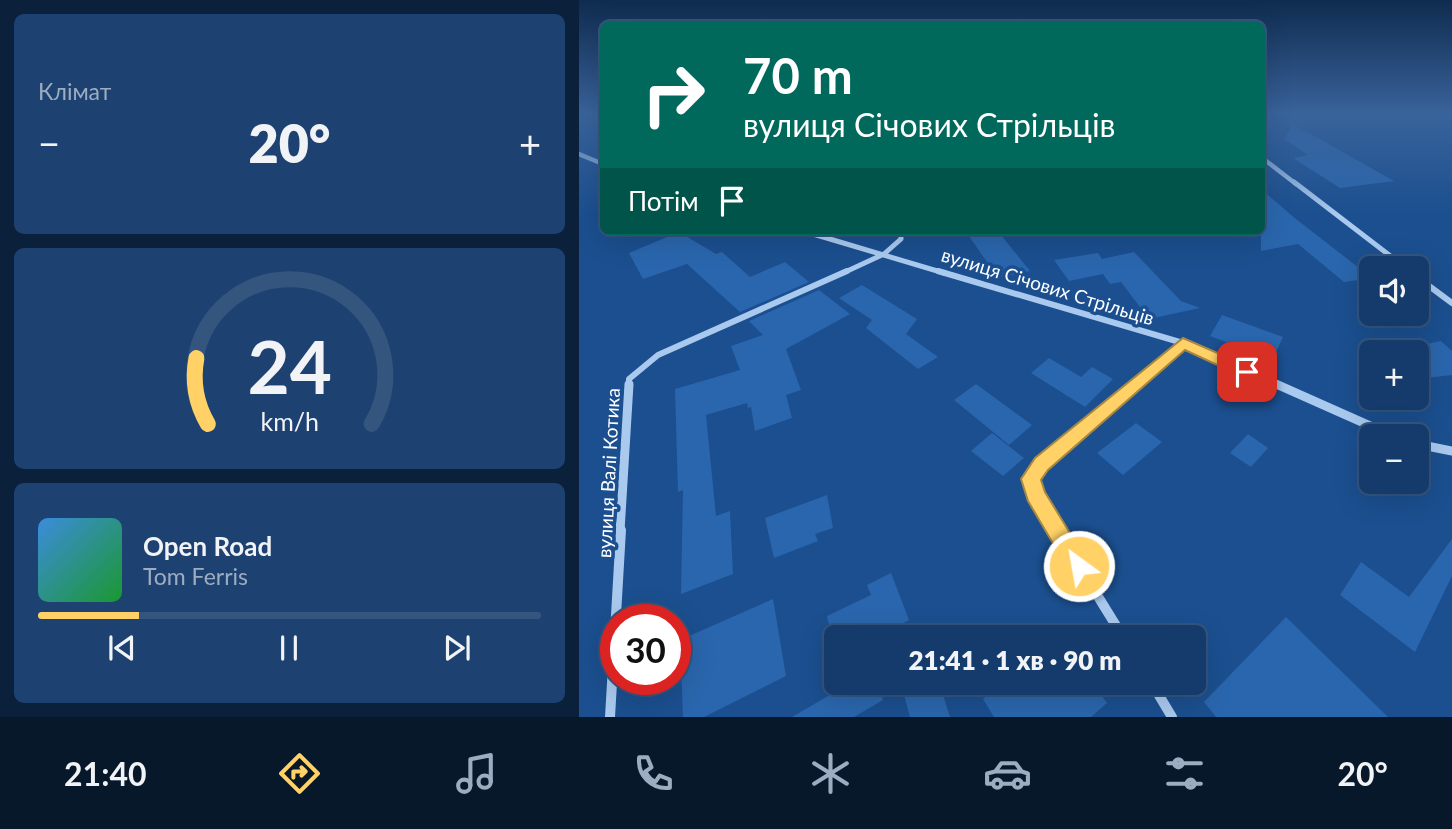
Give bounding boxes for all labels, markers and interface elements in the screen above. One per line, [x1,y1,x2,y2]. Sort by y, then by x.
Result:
text: 70 m [743,46,853,104]
icon: right [628,49,719,140]
text: Клімат [38,77,111,105]
text: вулиця Січових Стрільців [743,105,1115,144]
text: 20° [249,112,330,174]
text: − [38,120,60,166]
text: + [519,120,541,166]
icon: arrive [713,182,751,220]
text: Потім [628,185,699,217]
street label: вулиця Січових Стрільців [939,243,1157,329]
map controls [1359,256,1429,494]
button: sound [1359,256,1429,326]
text: 24 [247,323,332,411]
button: + [1359,340,1429,410]
pin [1217,342,1277,402]
icon: arrive [1228,353,1266,391]
street label: вулиця Валі Котика [592,387,624,559]
text: km/h [260,406,319,436]
button: − [1359,424,1429,494]
position arrow [1042,529,1116,603]
text: Open Road [143,530,272,562]
text: Tom Ferris [143,562,248,590]
speed limit sign: 30 [600,604,691,695]
icon: previous [103,629,141,667]
icon: pause [270,629,308,667]
icon: next [438,629,476,667]
text: 21:41 · 1 хв · 90 m [909,644,1121,676]
icon: directions [275,749,324,798]
icon: music [452,749,501,798]
icon: phone [629,749,678,798]
icon: climate [806,749,855,798]
icon: car [983,749,1032,798]
icon: filters [1160,749,1209,798]
text: 21:40 [64,754,147,793]
text: 20° [1337,754,1388,793]

